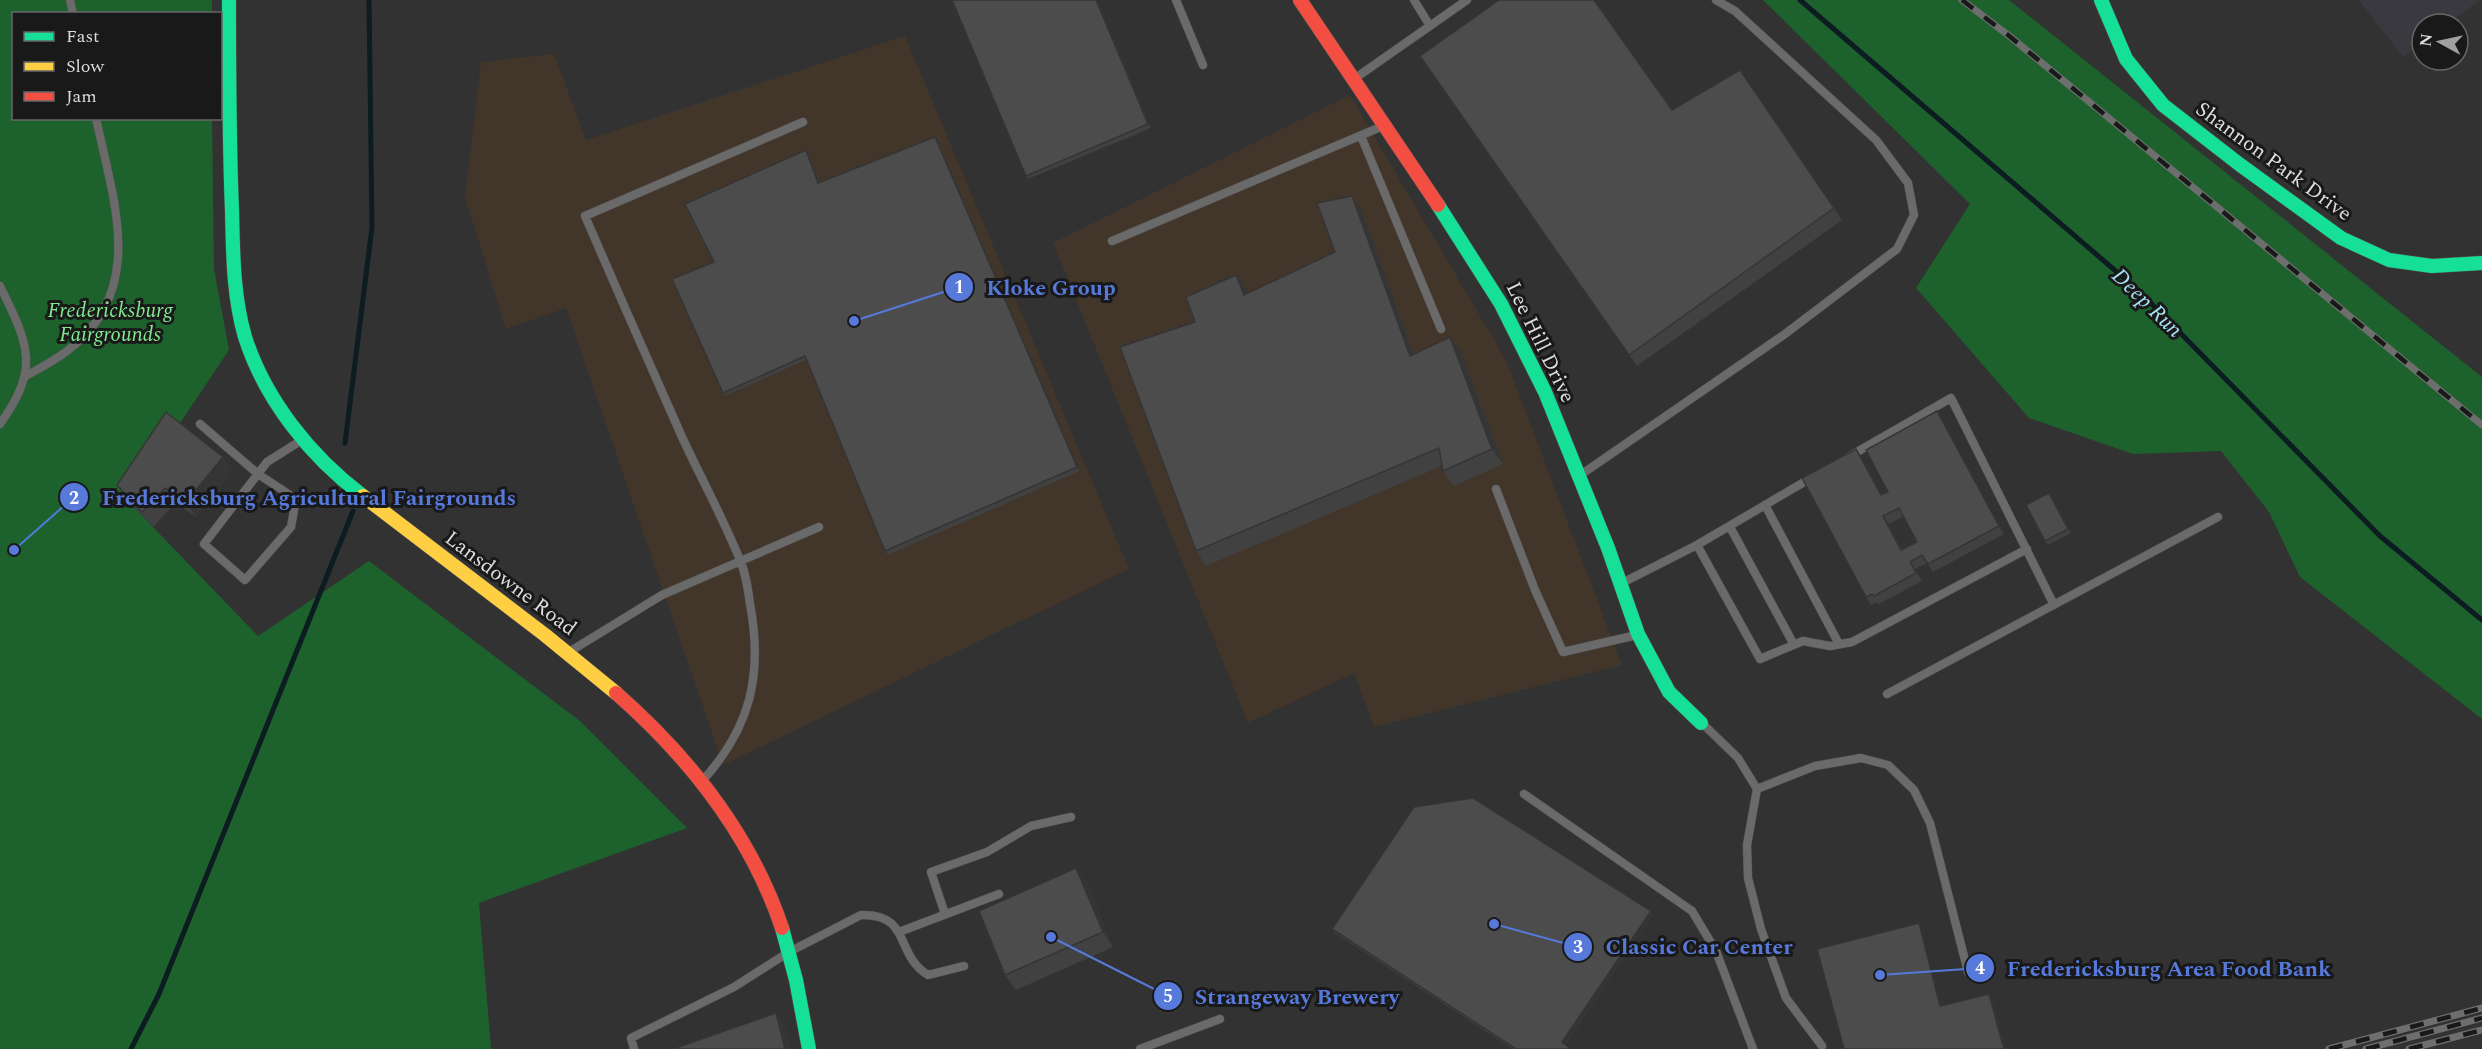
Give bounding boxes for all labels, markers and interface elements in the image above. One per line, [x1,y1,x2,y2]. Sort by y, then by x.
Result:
legend [12,12,222,120]
north arrow [2410,12,2470,72]
text: Fast [66,23,99,50]
text: N [2413,32,2439,48]
text: Slow [66,53,105,80]
text: Jam [66,83,97,110]
street label: Shannon Park Drive [2188,94,2358,230]
water label: Deep Run [2104,260,2190,346]
callout: Kloke Group [944,267,1127,307]
text: Kloke Group [986,272,1116,305]
text: 1 [954,274,964,301]
street label: Lee Hill Drive [1497,276,1583,409]
park label: Fredericksburg Fairgrounds [47,295,173,351]
callout: Fredericksburg Agricultural Fairgrounds [59,477,528,517]
text: Fredericksburg Agricultural Fairgrounds [102,482,516,515]
text: 2 [69,485,79,512]
street label: Lansdowne Road [437,523,583,644]
callout: Classic Car Center [1563,927,1804,967]
text: Classic Car Center [1605,931,1793,964]
text: 3 [1573,934,1583,961]
callout: Fredericksburg Area Food Bank [1965,948,2344,988]
text: Fredericksburg Area Food Bank [2007,953,2332,986]
text: 4 [1975,955,1985,982]
callout: Strangeway Brewery [1153,976,1412,1016]
text: Strangeway Brewery [1195,981,1401,1014]
text: 5 [1163,983,1173,1010]

